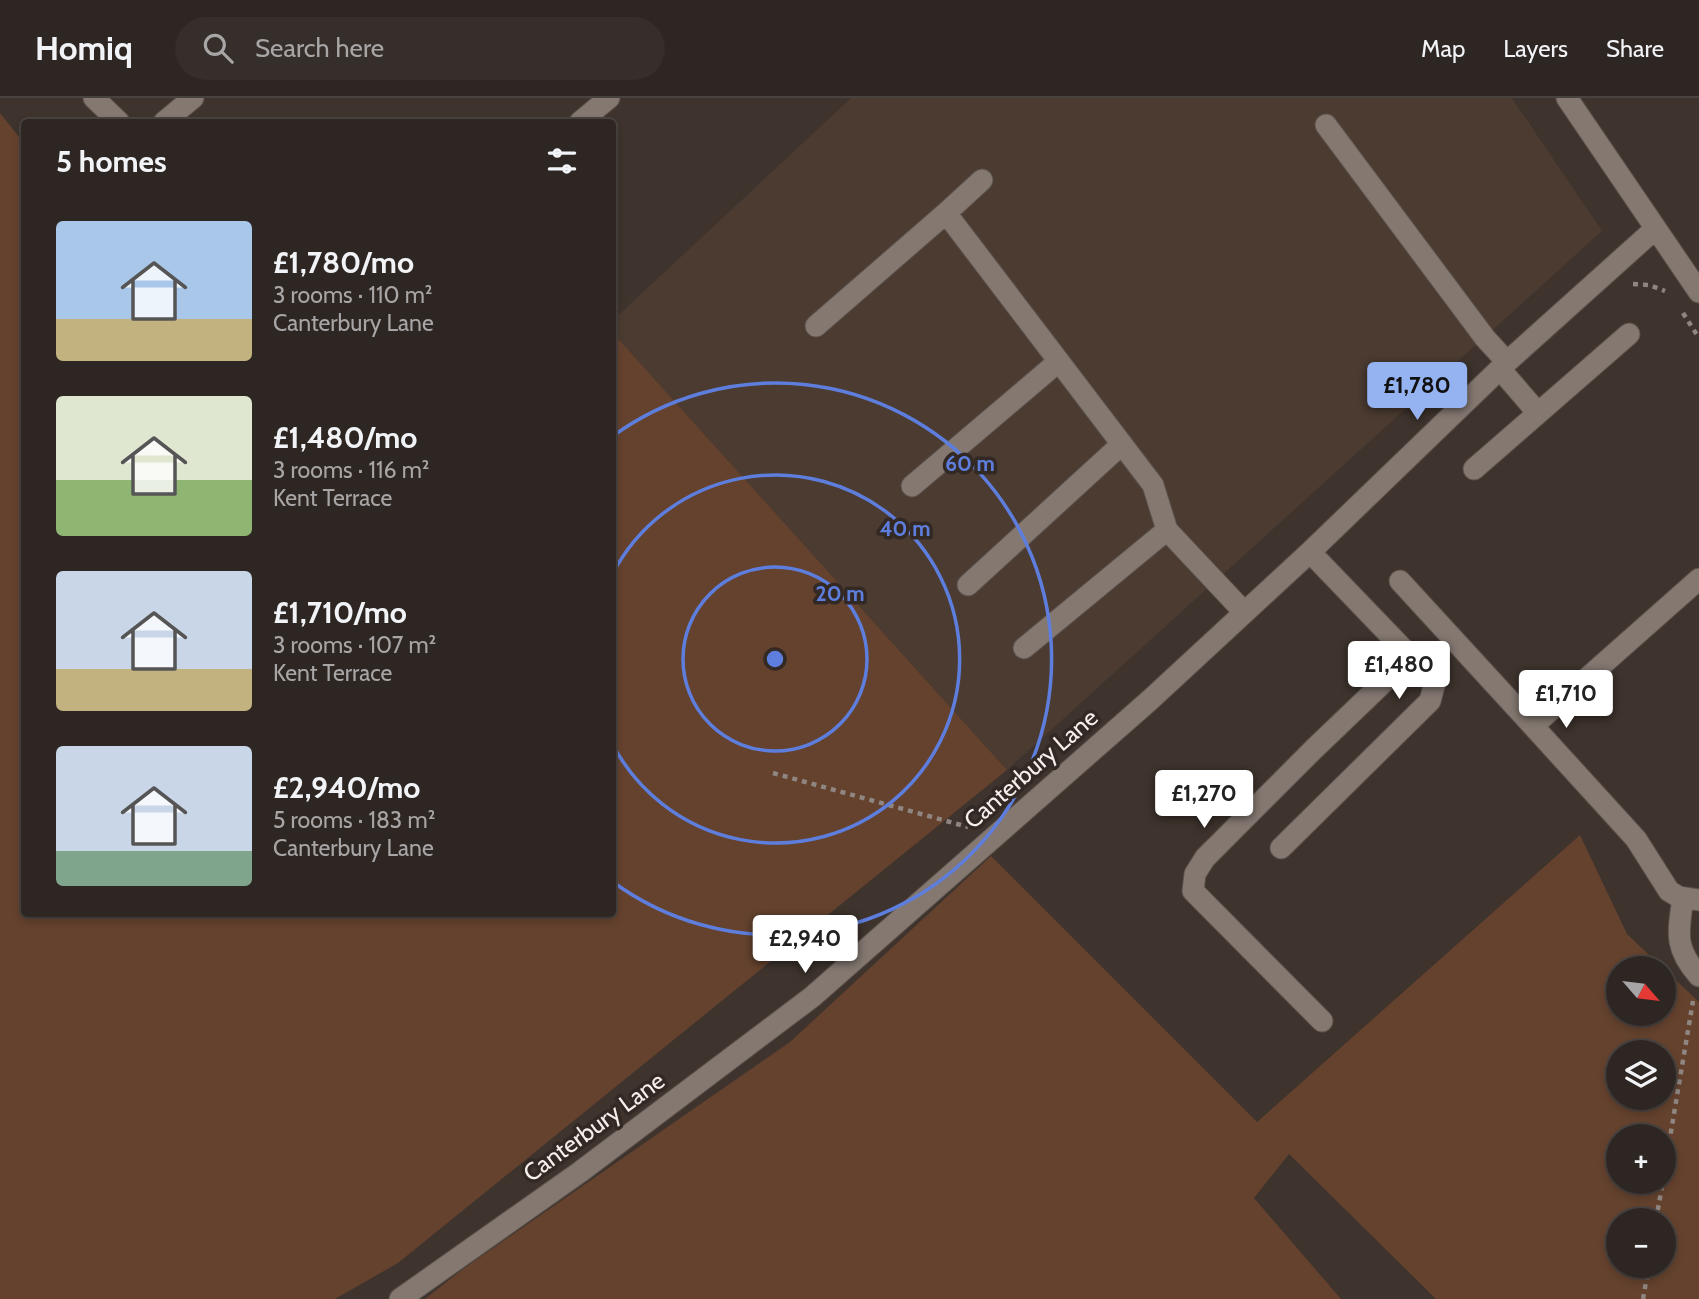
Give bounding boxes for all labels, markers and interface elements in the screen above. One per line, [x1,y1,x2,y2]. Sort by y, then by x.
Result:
search box [175,17,665,80]
text: Homiq [35,28,133,68]
icon: search [199,29,237,67]
text: Search here [255,32,384,64]
text: Map [1421,34,1465,63]
text: Layers [1503,34,1568,63]
text: Share [1606,34,1664,63]
icon: filters [543,142,581,180]
text: 5 homes [56,143,167,180]
text: £1,780/mo [273,244,414,281]
icon: home [112,249,196,333]
text: 3 rooms · 110 m² [273,281,432,309]
text: Canterbury Lane [273,309,434,337]
pin: £1,780 [1360,362,1474,422]
text: £1,780 [1383,371,1451,399]
text: £1,480/mo [273,419,417,456]
icon: home [112,424,196,508]
text: 60 m [945,451,995,476]
text: 3 rooms · 116 m² [273,456,429,484]
text: Kent Terrace [273,484,392,512]
text: 40 m [880,516,930,541]
text: 20 m [816,581,864,606]
text: £1,710/mo [273,594,407,631]
icon: home [112,599,196,683]
text: 3 rooms · 107 m² [273,631,436,659]
pin: £1,480 [1342,642,1456,701]
centre of rings [763,647,787,671]
text: £1,480 [1364,650,1434,678]
text: Kent Terrace [273,659,392,687]
pin: £1,710 [1509,670,1623,730]
text: £1,710 [1535,679,1597,707]
street label: Canterbury Lane [958,703,1103,835]
text: £2,940/mo [273,769,420,806]
pin: £1,270 [1147,770,1261,830]
icon: home [112,774,196,858]
text: £1,270 [1171,779,1237,807]
text: 5 rooms · 183 m² [273,806,435,834]
text: Canterbury Lane [273,834,434,862]
pin: £2,940 [748,916,862,975]
text: £2,940 [769,924,841,952]
north arrow [1606,956,1676,1026]
map controls [1606,956,1676,1278]
button: layers [1606,1040,1676,1110]
street label: Canterbury Lane [517,1066,670,1188]
button: + [1606,1124,1676,1194]
button: − [1606,1208,1676,1278]

